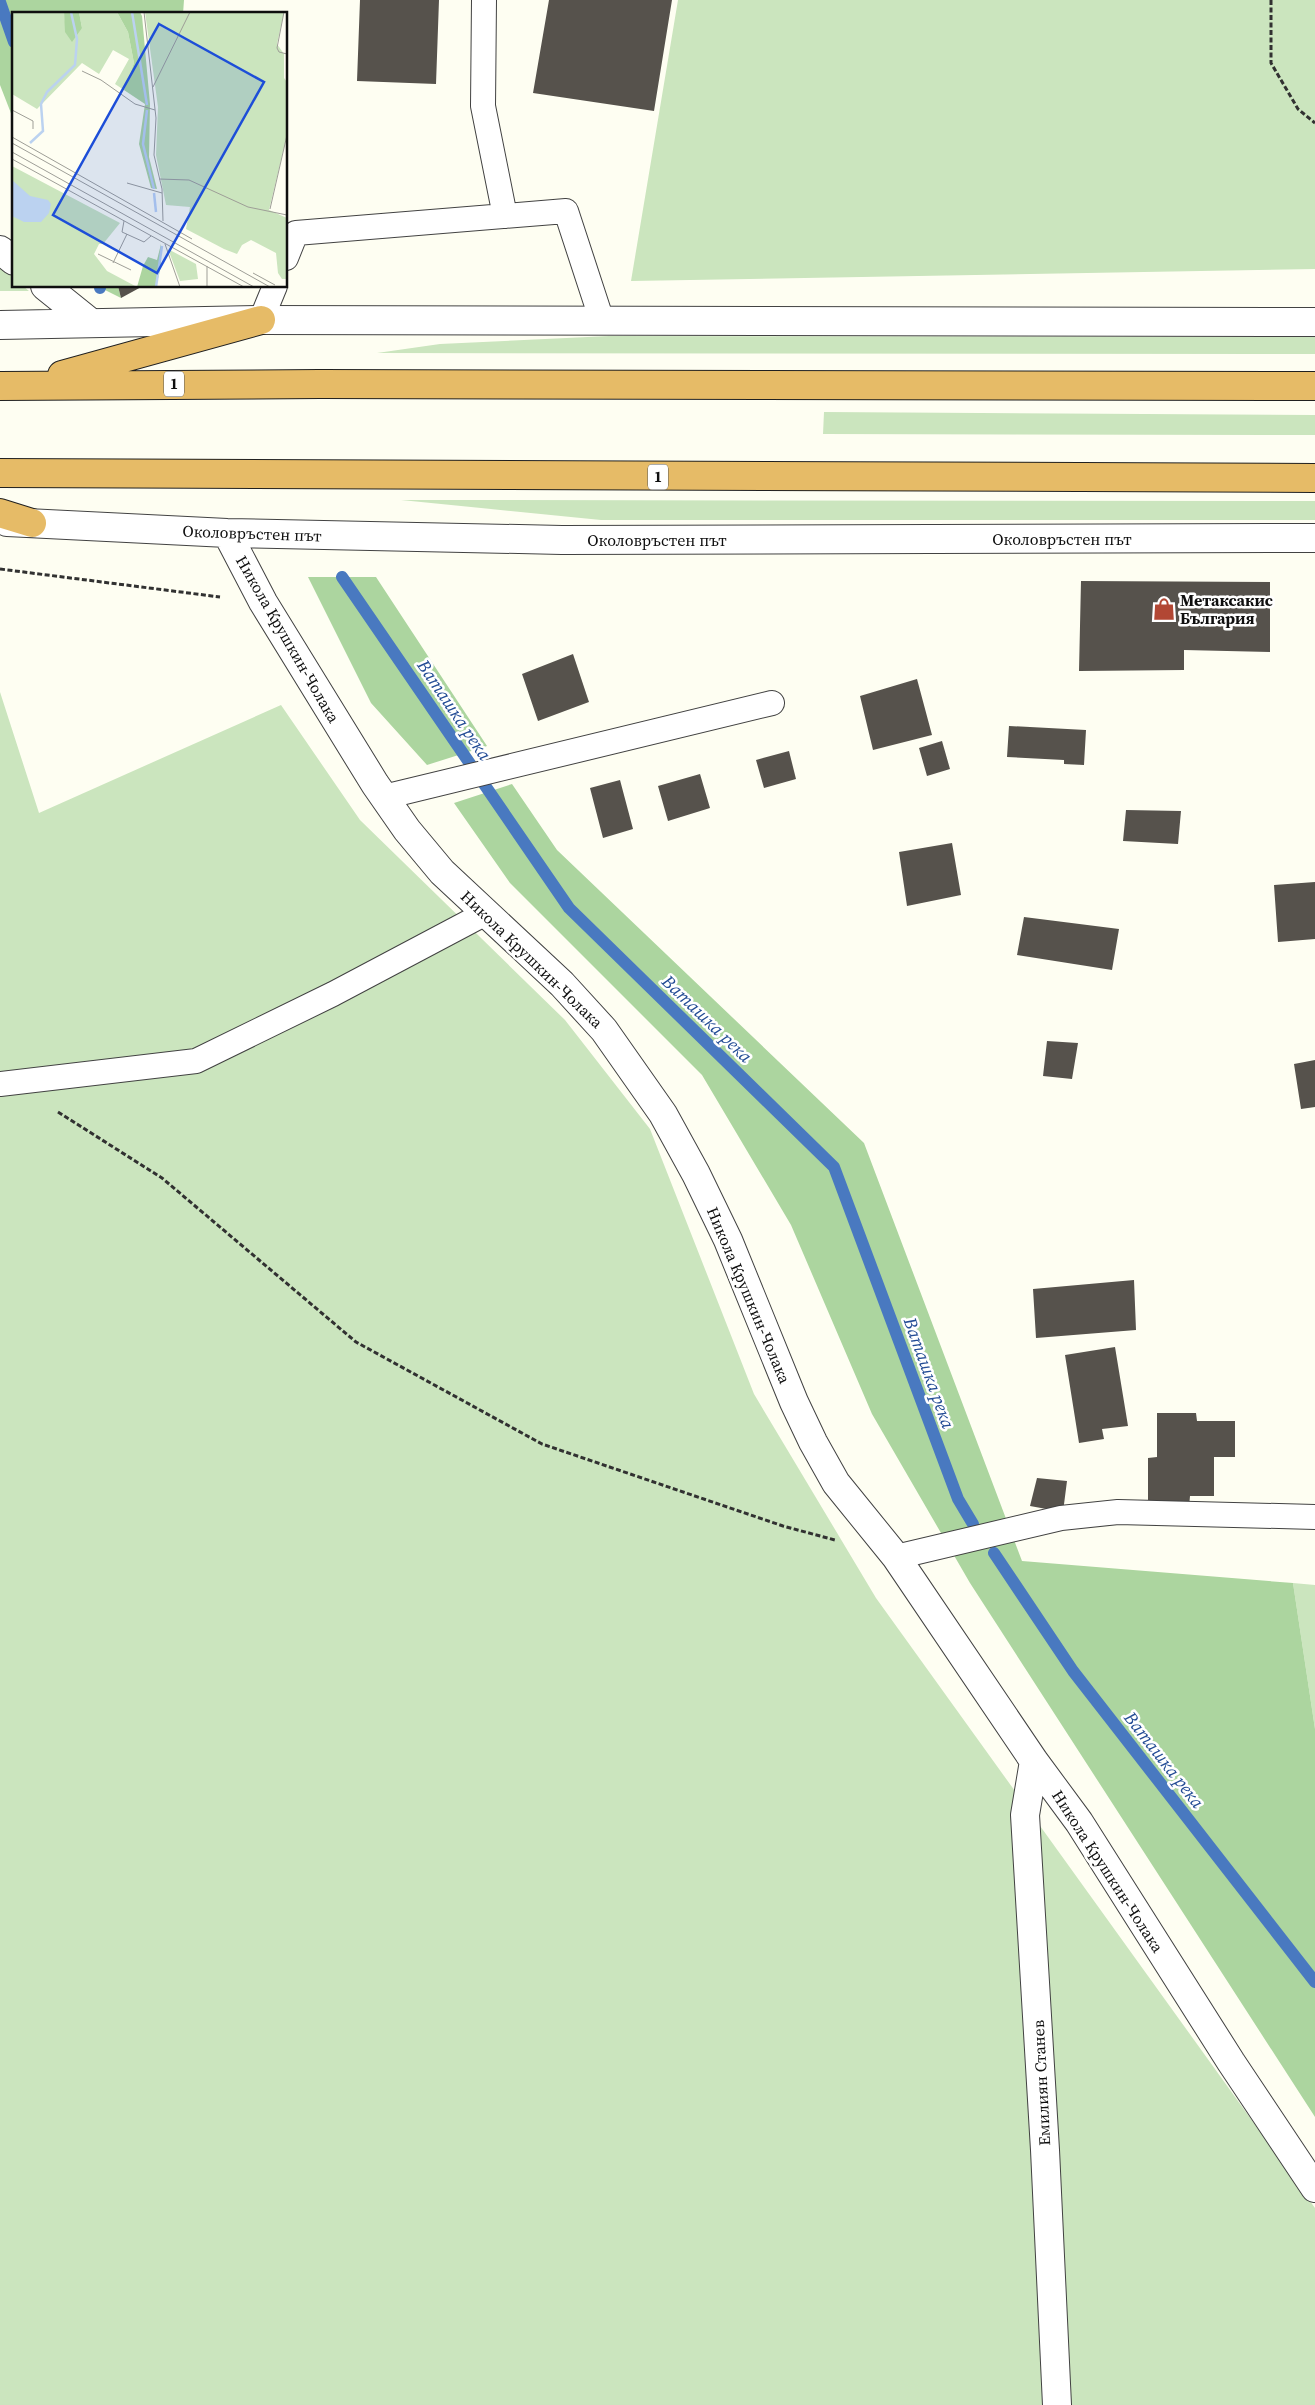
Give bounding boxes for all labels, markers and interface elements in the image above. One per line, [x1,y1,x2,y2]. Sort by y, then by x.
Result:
inset map [12,12,288,288]
road number: 1 [164,372,184,396]
road number: 1 [648,464,668,490]
street label: Околовръстен път [182,520,323,546]
street label: Околовръстен път [992,528,1132,550]
street label: Околовръстен път [587,529,727,551]
street label: Никола Крушкин-Чолака [231,551,345,727]
place label: Метаксакис България [1180,589,1273,629]
shop icon: Метаксакис България [1151,596,1177,622]
water label: Ваташка река [411,654,498,766]
street label: Никола Крушкин-Чолака [456,885,609,1033]
water label: Ваташка река [656,968,758,1069]
street label: Никола Крушкин-Чолака [702,1203,797,1387]
water label: Ваташка река [897,1313,961,1433]
water label: Ваташка река [1118,1705,1211,1814]
street label: Никола Крушкин-Чолака [1047,1785,1169,1957]
street label: Емилиян Станев [1027,2020,1055,2146]

